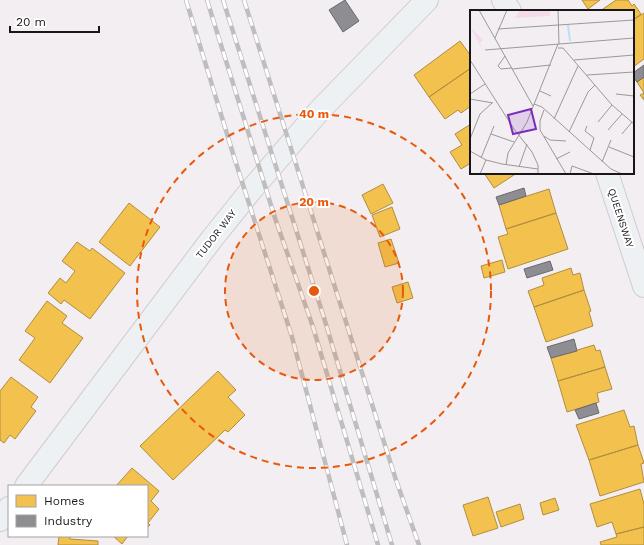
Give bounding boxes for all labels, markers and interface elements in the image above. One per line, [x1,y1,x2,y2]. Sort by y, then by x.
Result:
scale bar [10,8,99,34]
inset map [470,10,634,174]
text: 20 m [16,15,46,29]
text: 40 m [299,107,329,121]
street label: QUEENSWAY [606,187,636,249]
text: 20 m [299,195,329,209]
street label: TUDOR WAY [194,207,239,260]
centre of rings [307,284,321,298]
legend [8,485,148,537]
text: Homes [44,494,85,508]
text: Industry [44,514,93,528]

